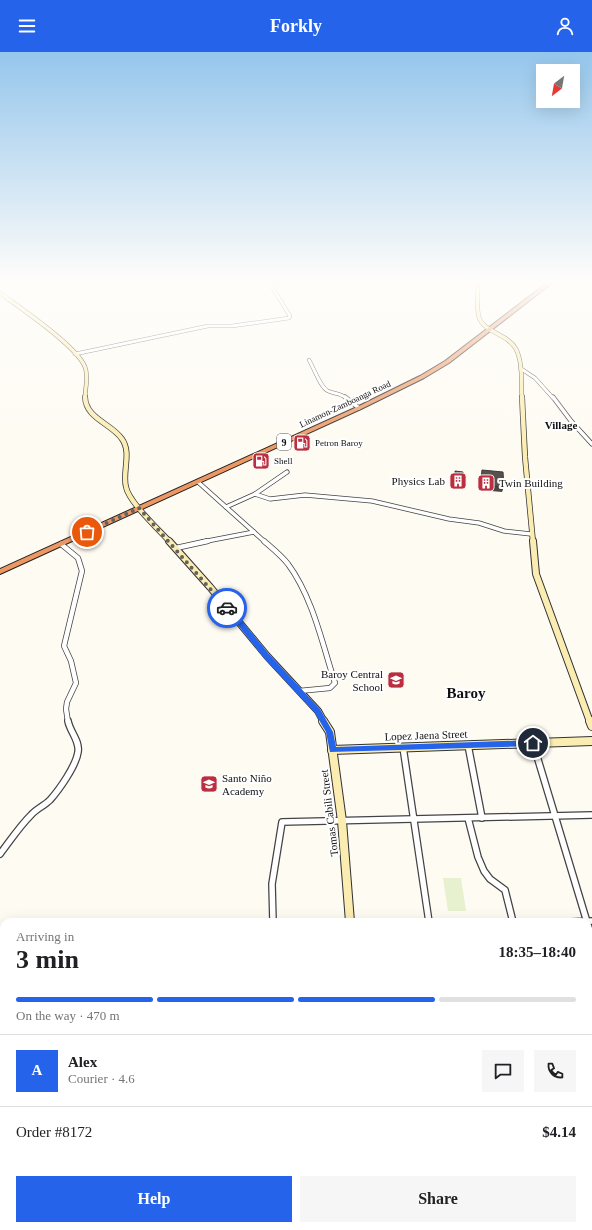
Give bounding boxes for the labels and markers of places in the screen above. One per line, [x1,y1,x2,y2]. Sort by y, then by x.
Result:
fuel station icon: Petron Baroy [292,433,312,453]
place label: Petron Baroy [315,438,363,448]
fuel station icon: Shell [251,451,271,471]
place label: Shell [274,456,293,466]
building icon: Physics Lab [448,471,468,491]
building icon: Twin Building [476,473,496,493]
place label: Physics Lab [392,475,445,487]
place label: Twin Building [499,477,563,489]
pin [70,515,104,549]
place label: Baroy Central School [321,668,383,693]
school or university icon: Baroy Central School [386,670,406,690]
pin [516,726,550,760]
place label: Santo Niño Academy [222,772,272,797]
school or university icon: Santo Niño Academy [199,774,219,794]

